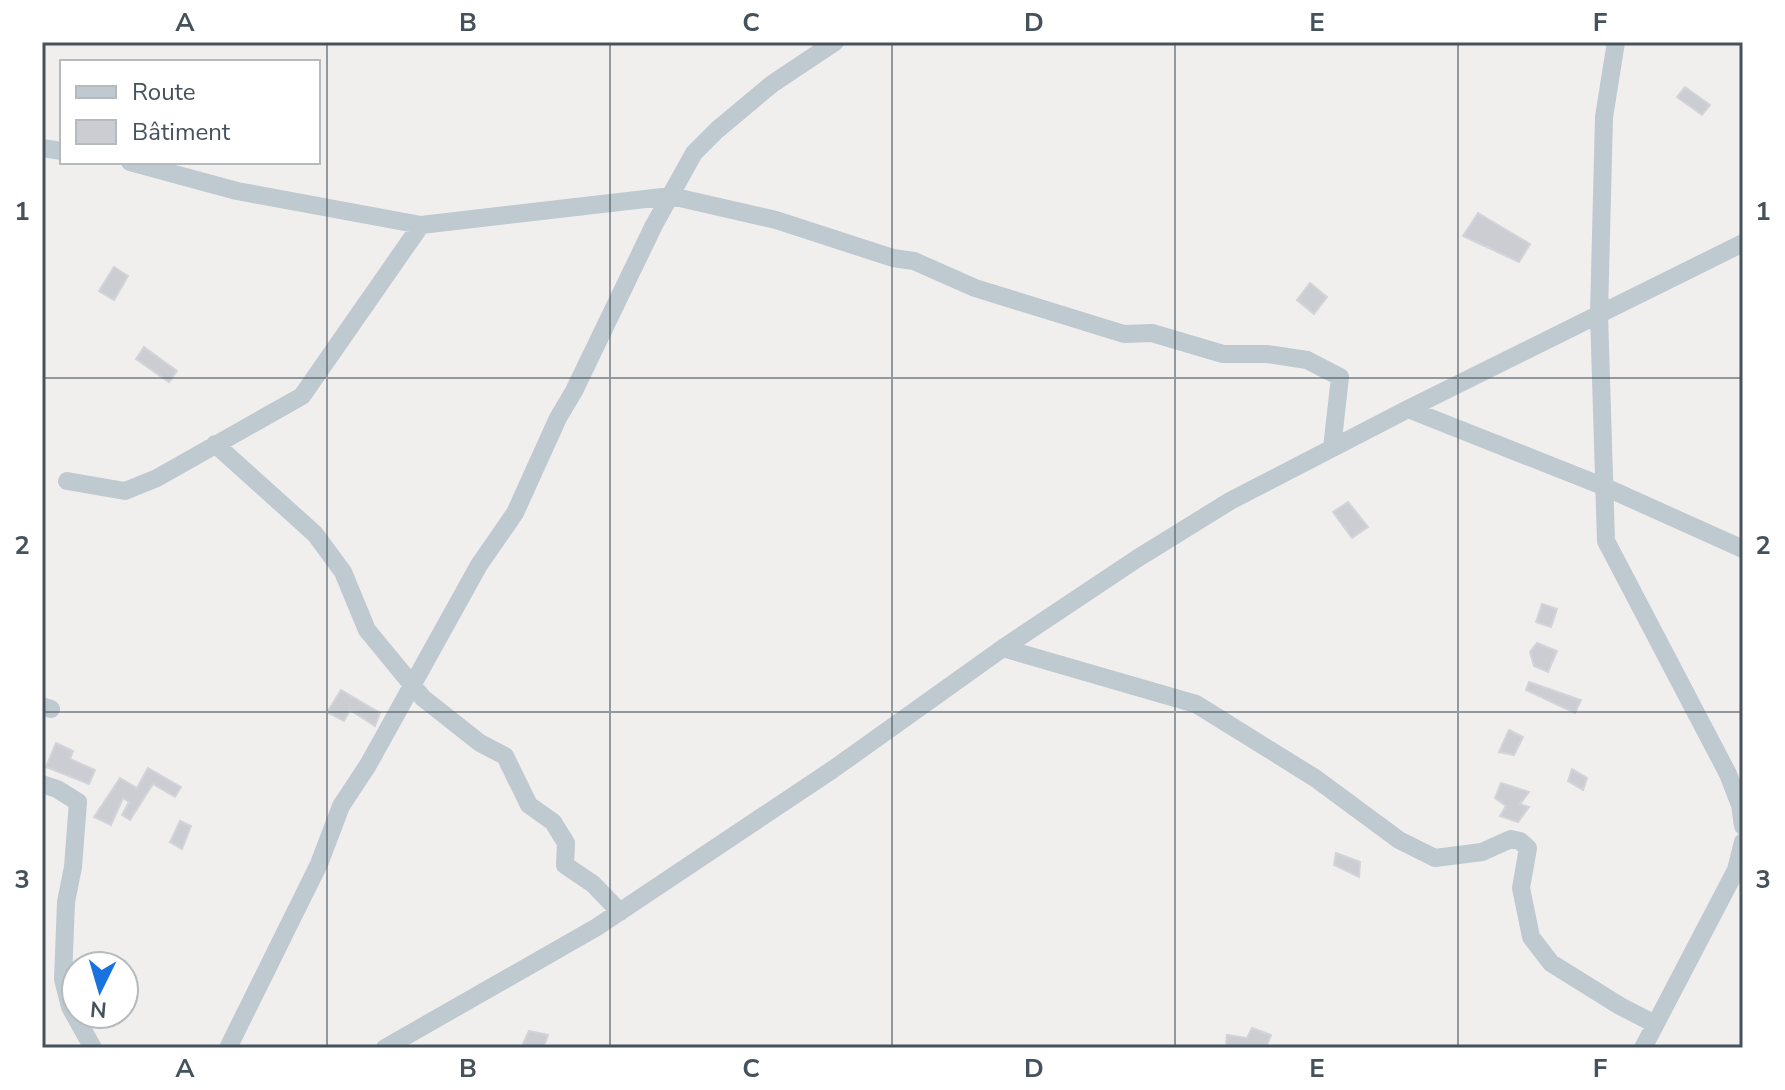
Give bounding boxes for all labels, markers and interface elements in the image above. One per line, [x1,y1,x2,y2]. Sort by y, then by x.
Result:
text: A [175,5,195,40]
text: B [459,5,477,40]
text: C [742,5,760,40]
text: D [1024,5,1044,40]
text: E [1309,5,1325,40]
text: F [1593,5,1607,40]
legend [60,60,320,164]
text: Route [132,76,196,108]
text: Bâtiment [132,116,231,148]
text: 1 [14,194,30,229]
text: 1 [1755,194,1771,229]
text: 2 [14,528,30,563]
text: 2 [1755,528,1771,563]
text: 3 [14,862,30,897]
text: 3 [1755,862,1771,897]
north arrow [60,950,140,1030]
text: N [89,993,108,1025]
text: A [175,1051,195,1086]
text: B [459,1051,477,1086]
text: C [742,1051,760,1086]
text: D [1024,1051,1044,1086]
text: E [1309,1051,1325,1086]
text: F [1593,1051,1607,1086]

